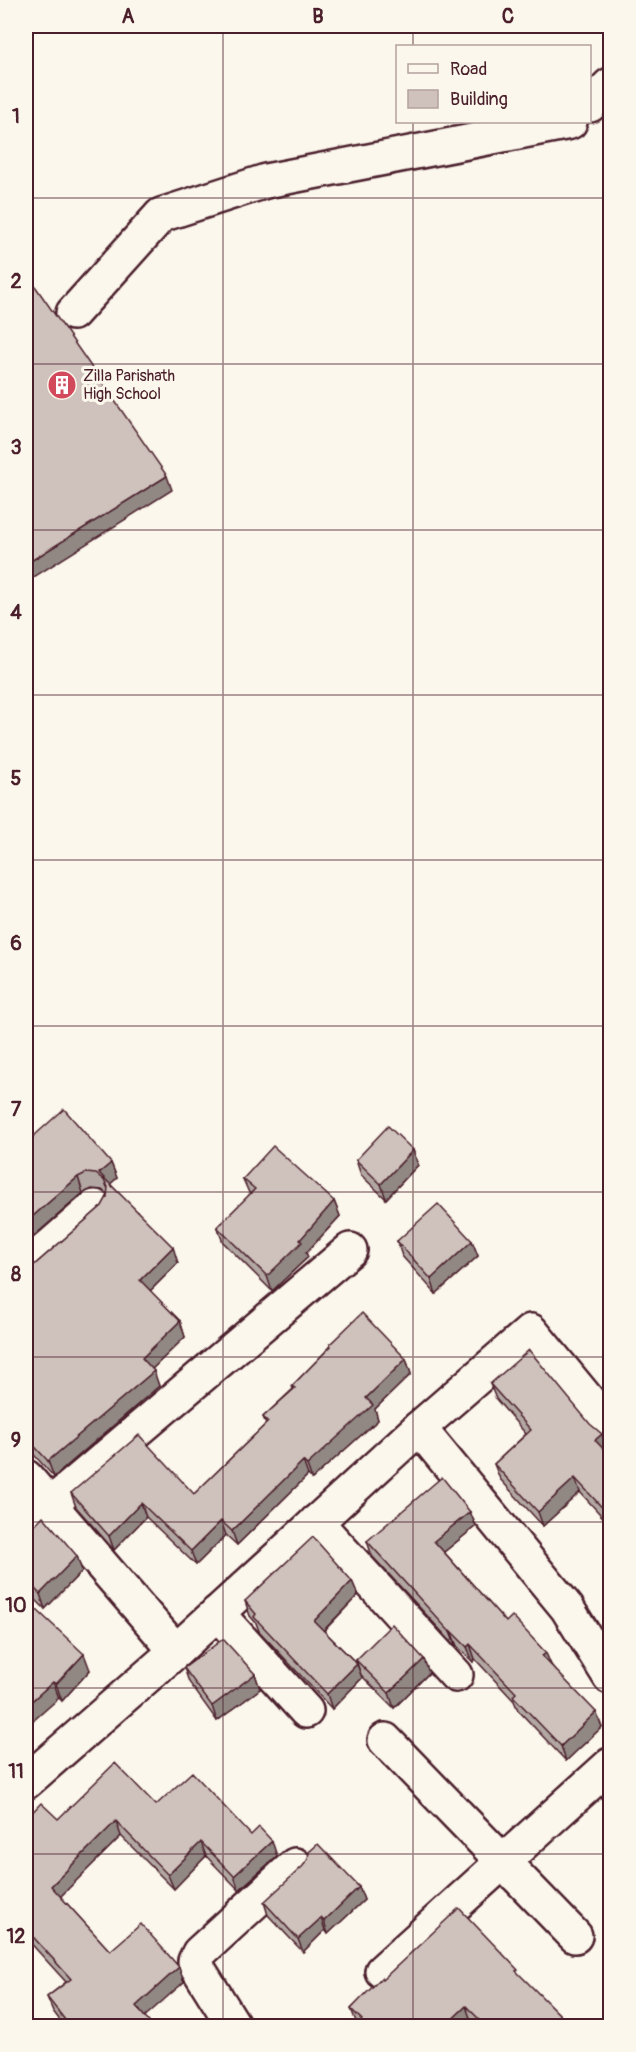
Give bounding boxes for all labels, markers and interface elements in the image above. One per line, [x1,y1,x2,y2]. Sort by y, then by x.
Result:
text: A [122,4,135,29]
text: B [312,4,324,29]
text: C [502,4,514,29]
legend [396,45,591,123]
text: Road [450,58,487,81]
text: Building [450,88,508,111]
text: 1 [12,104,20,129]
text: 2 [10,269,22,294]
place label: Zilla Parishath High School [83,366,175,404]
building icon: Zilla Parishath High School [46,369,78,401]
text: 3 [10,435,22,460]
text: 4 [10,600,22,625]
text: 5 [11,766,22,791]
text: 6 [10,931,22,956]
text: 7 [11,1097,22,1122]
text: 8 [11,1262,21,1287]
text: 9 [11,1428,21,1453]
text: 10 [5,1593,27,1618]
text: 11 [8,1759,24,1784]
text: 12 [7,1924,26,1949]

